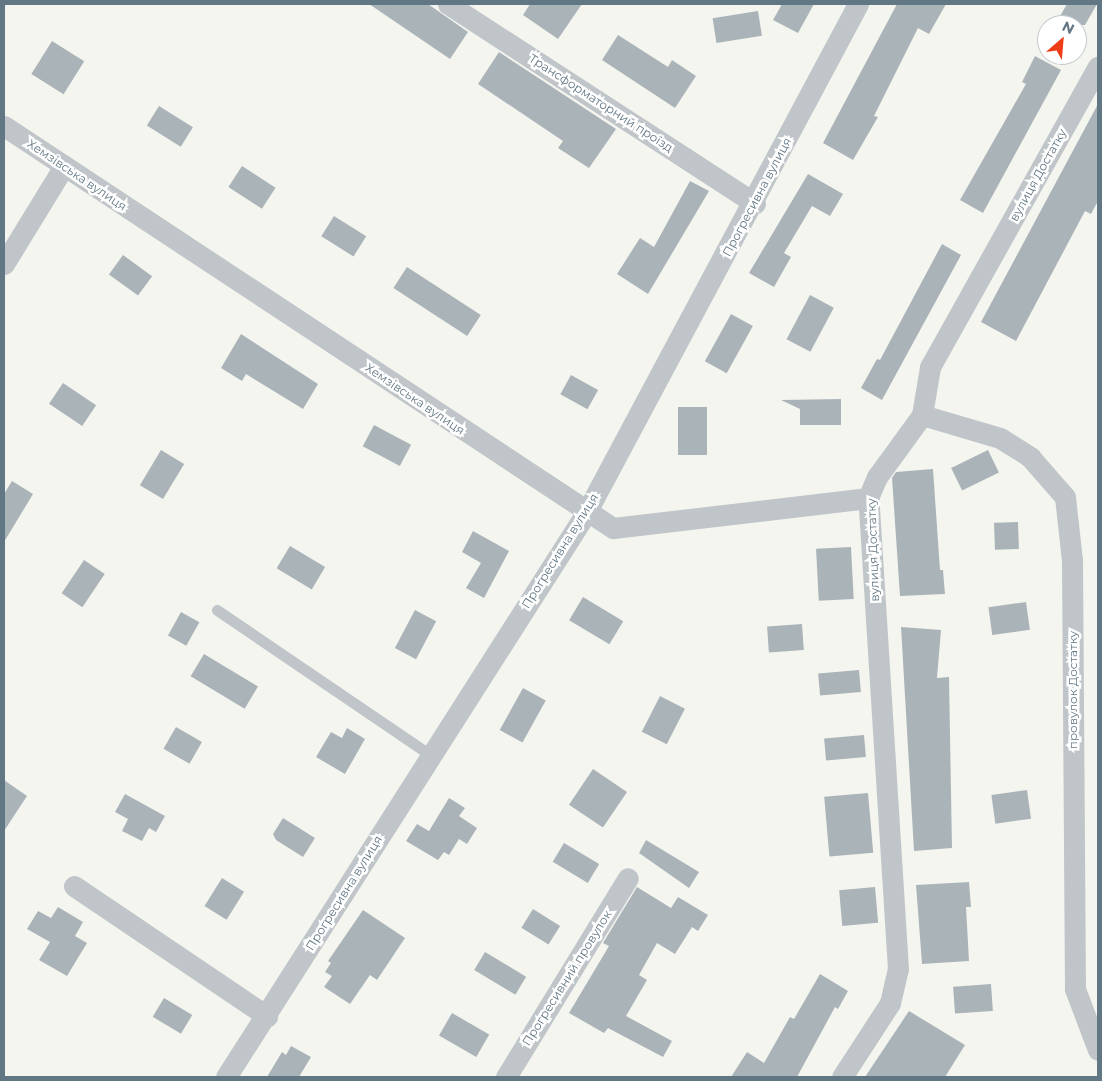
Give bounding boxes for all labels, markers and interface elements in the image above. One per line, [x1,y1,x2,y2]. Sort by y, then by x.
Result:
north arrow [1037,15,1087,65]
text: N [1059,17,1077,38]
street label: Трансформаторний проїзд [526,51,676,155]
street label: вулиця Достатку [1007,126,1069,224]
street label: Прогресивна вулиця [719,135,795,259]
street label: Хемзівська вулиця [25,136,129,214]
street label: Хемзівська вулиця [363,360,467,438]
street label: Прогресивна вулиця [519,491,601,611]
street label: вулиця Достатку [864,498,882,602]
street label: провулок Достатку [1066,631,1080,749]
street label: Прогресивна вулиця [303,833,385,953]
street label: Прогресивний провулок [519,908,615,1048]

